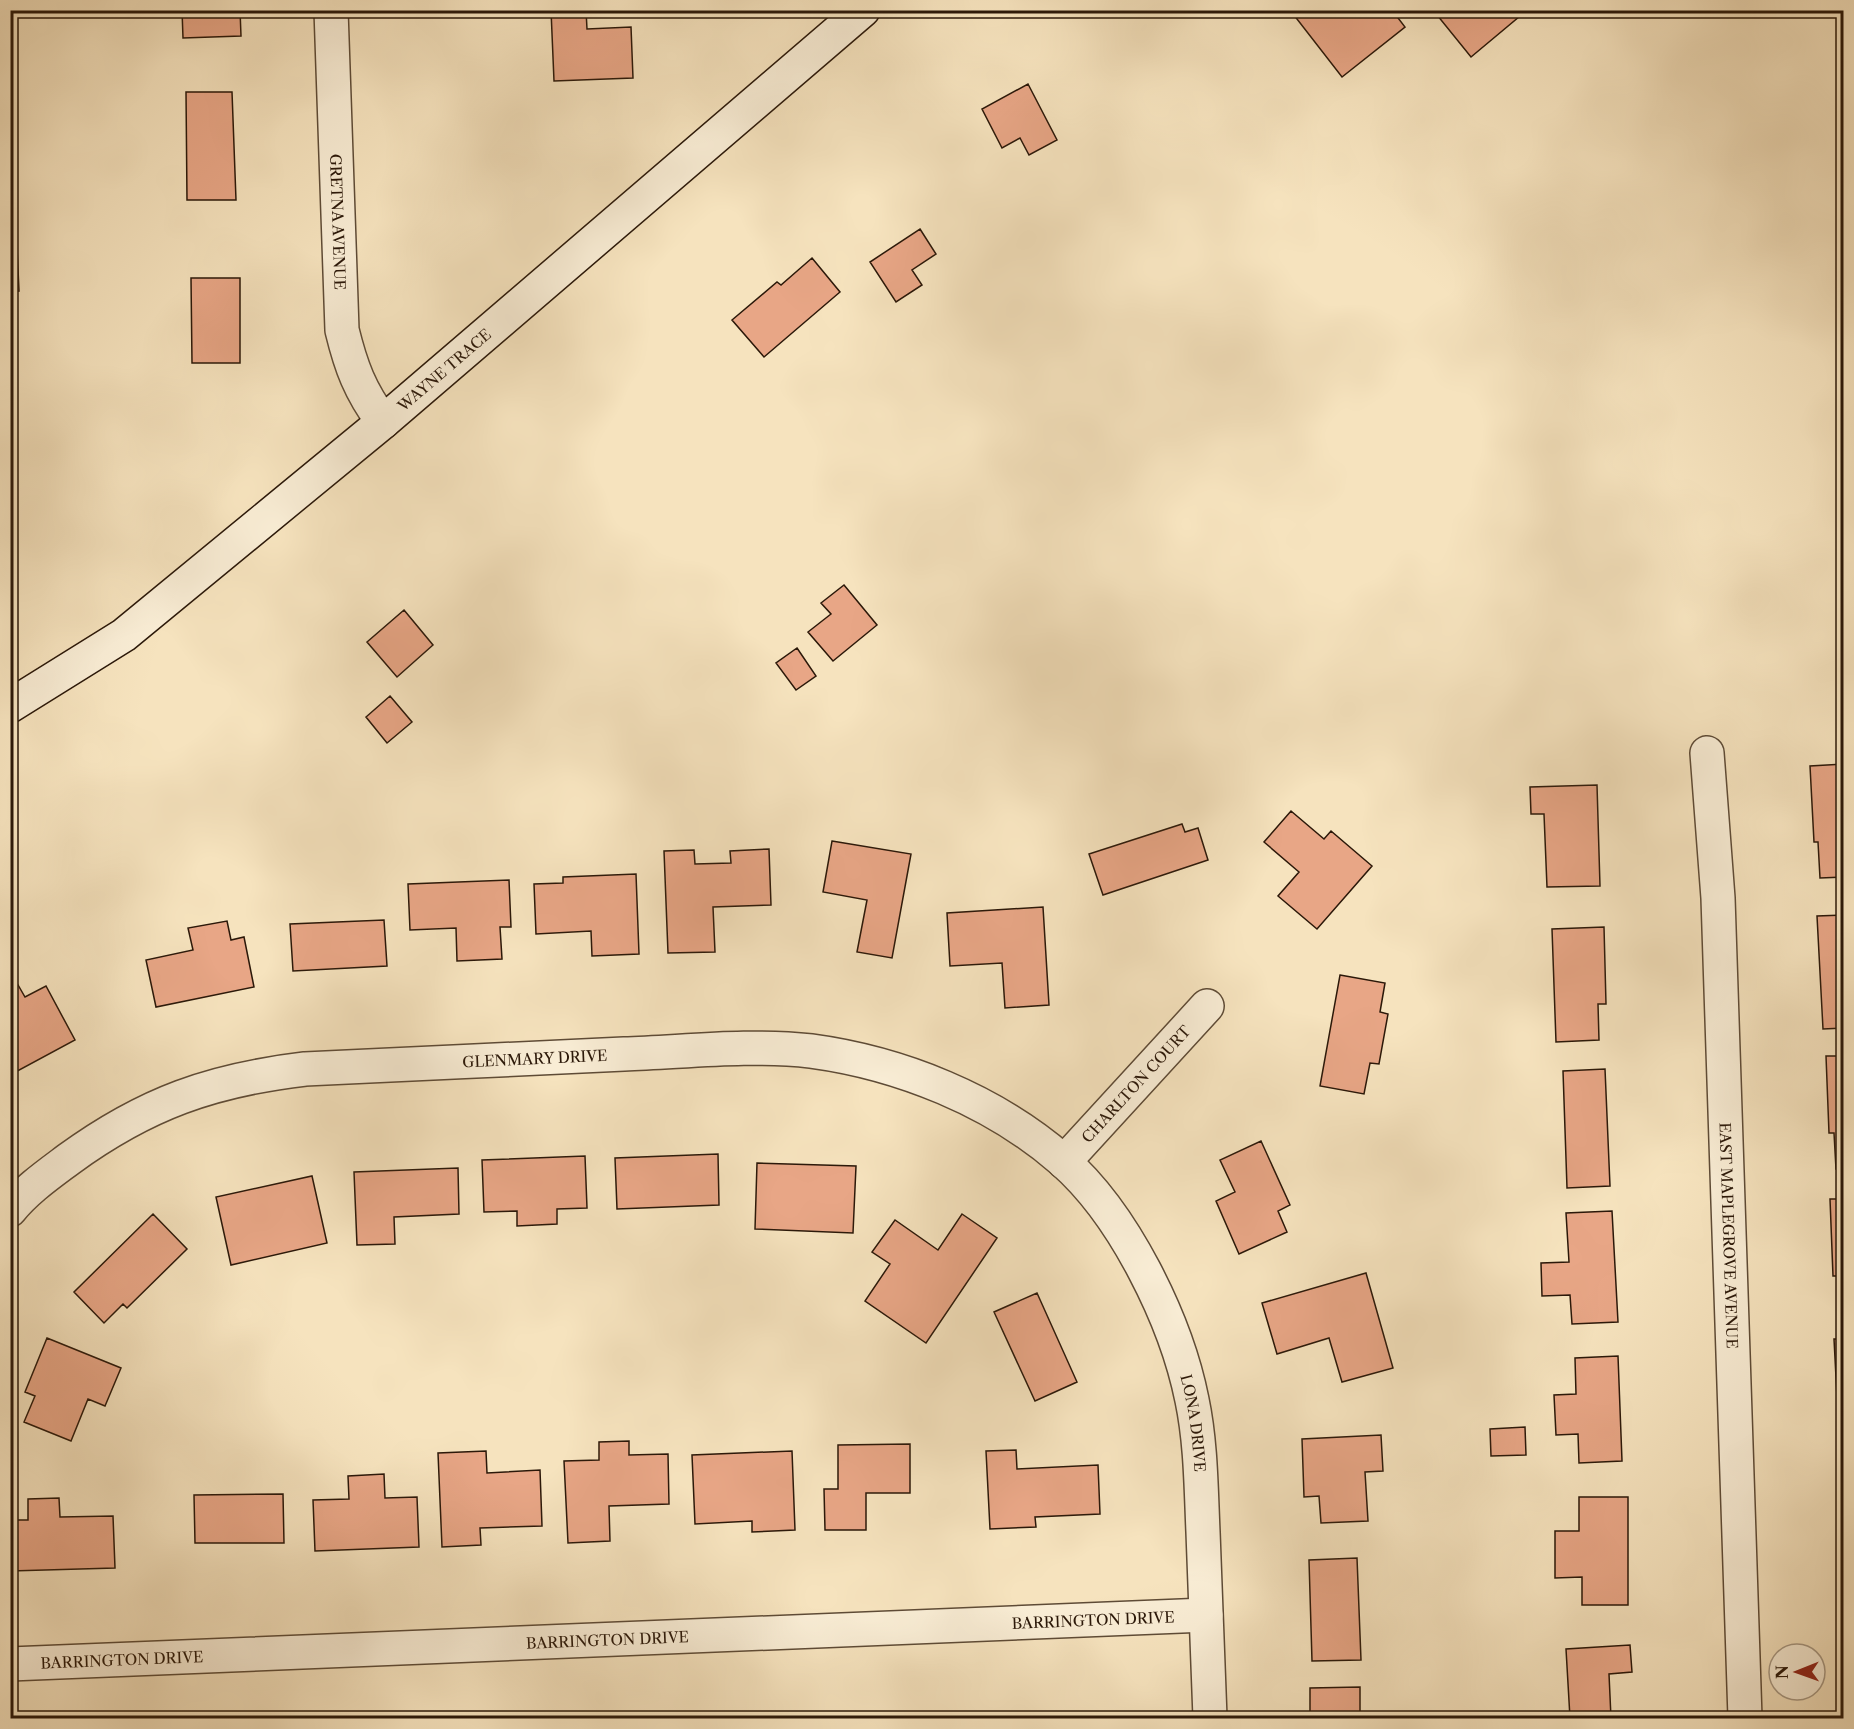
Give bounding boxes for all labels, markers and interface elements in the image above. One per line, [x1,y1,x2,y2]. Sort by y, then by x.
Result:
street label: GRETNA AVENUE [326,153,350,290]
street label: WAYNE TRACE [393,324,495,416]
street label: CHARLTON COURT [1077,1021,1195,1146]
street label: GLENMARY DRIVE [462,1045,608,1071]
street label: EAST MAPLEGROVE AVENUE [1716,1122,1742,1349]
street label: LONA DRIVE [1177,1372,1210,1473]
street label: BARRINGTON DRIVE [1011,1607,1175,1632]
street label: BARRINGTON DRIVE [526,1627,689,1652]
north arrow [1767,1642,1827,1702]
street label: BARRINGTON DRIVE [40,1647,204,1672]
text: N [1772,1665,1792,1679]

